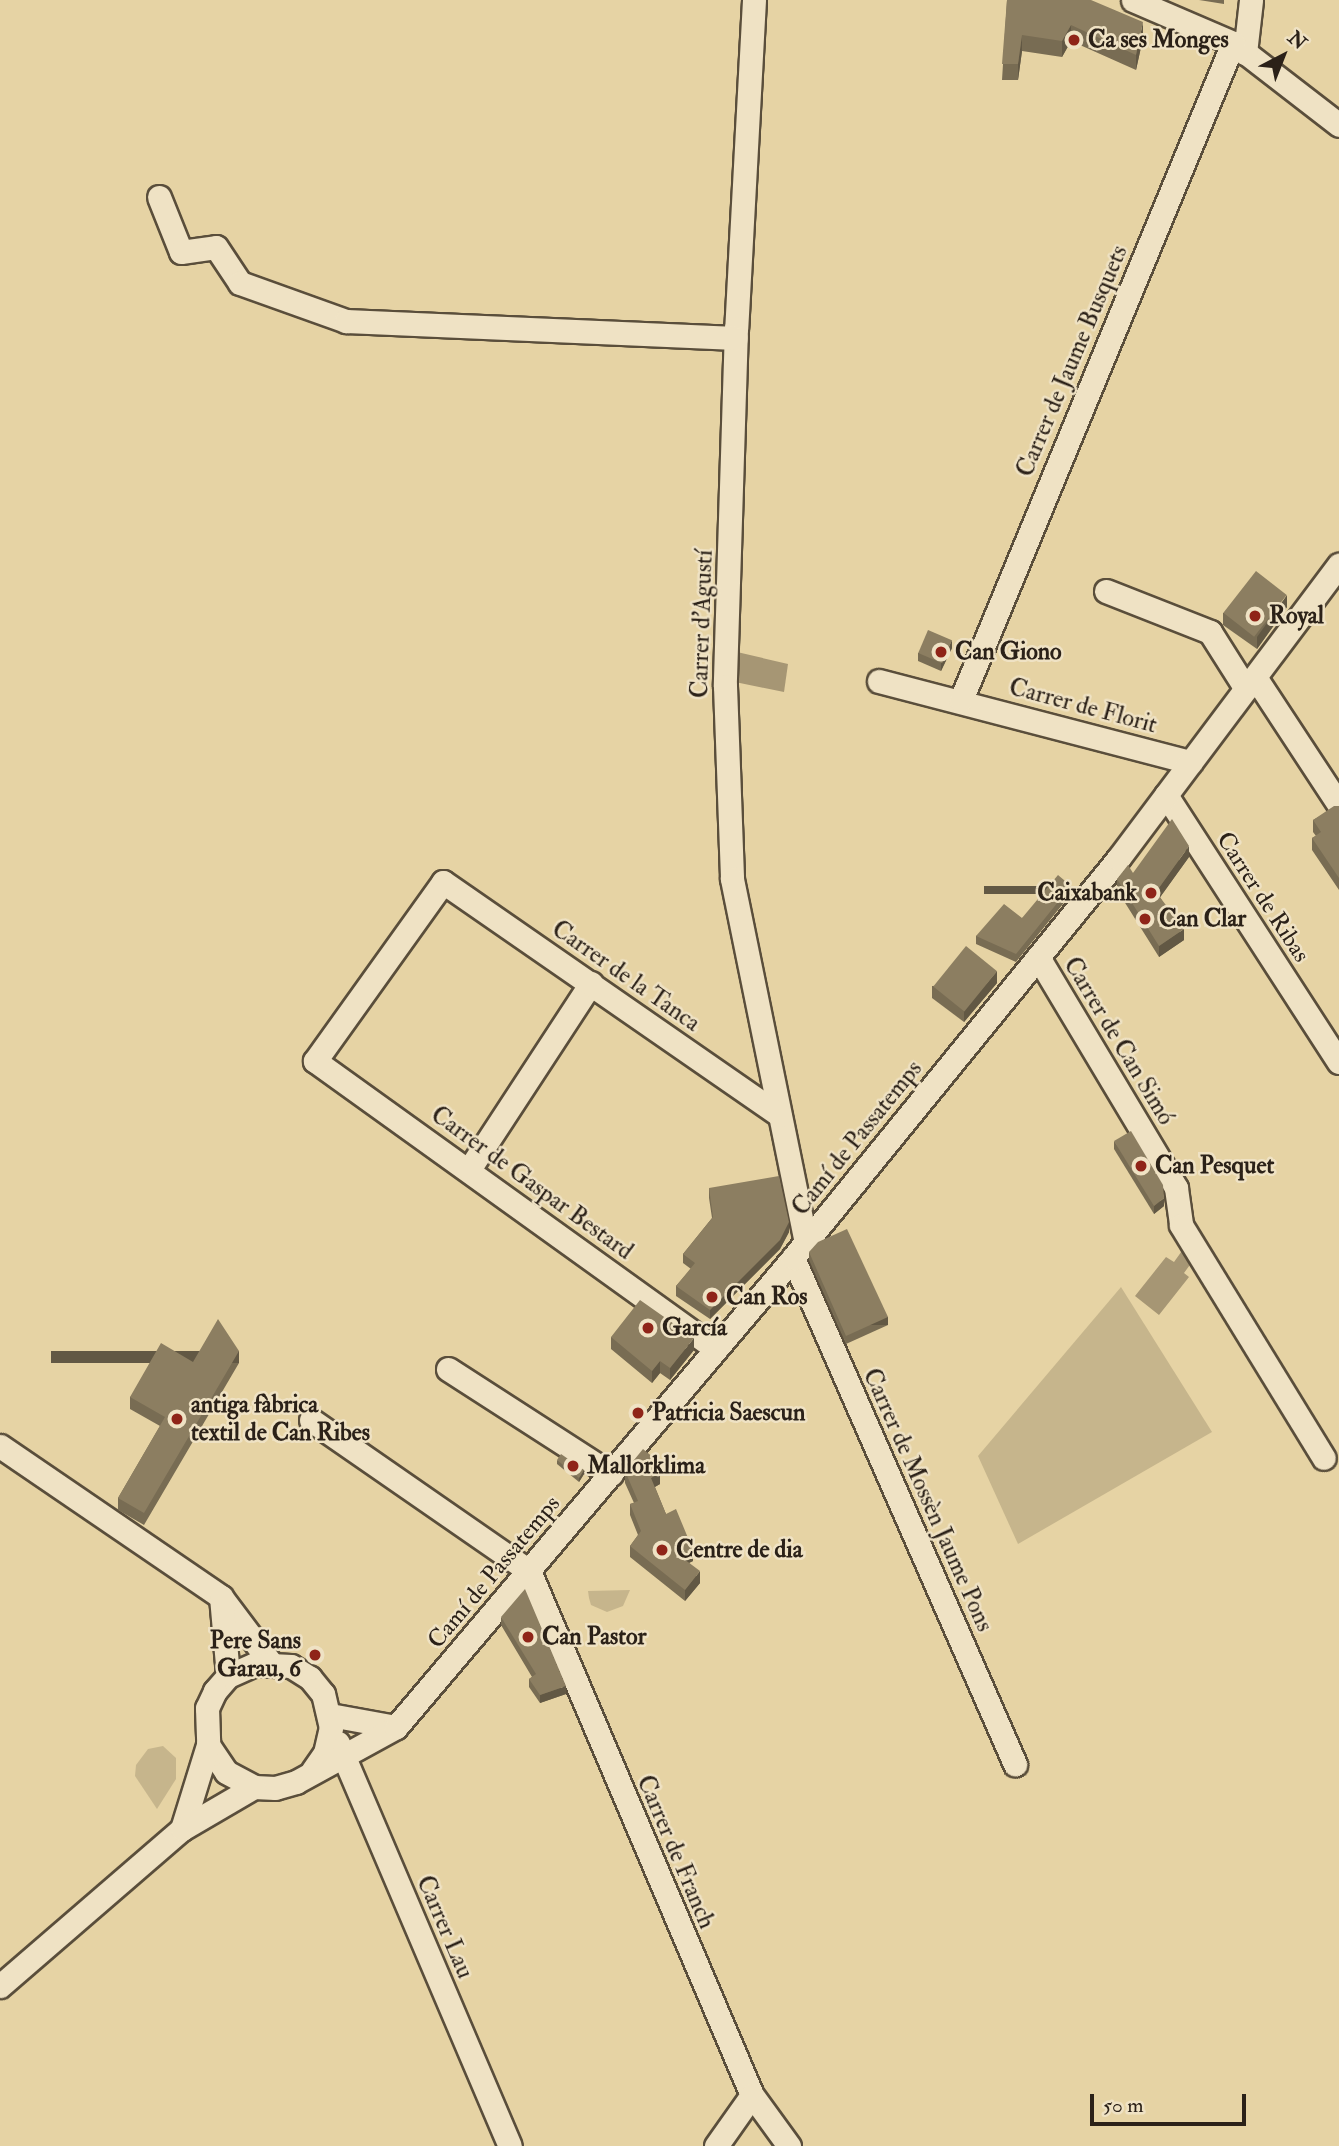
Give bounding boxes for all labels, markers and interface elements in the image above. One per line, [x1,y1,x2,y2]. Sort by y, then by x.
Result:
north arrow [1248,21,1318,91]
place label: Ca ses Monges [1088,26,1229,54]
text: N [1283,26,1311,55]
marker: Ca ses Monges [1066,32,1082,48]
street label: Carrer de Jaume Busquets [1010,241,1134,481]
street label: Carrer d'Agustí [685,549,719,699]
place label: Royal [1269,602,1324,630]
marker: Royal [1247,608,1263,624]
place label: Can Giono [955,638,1062,666]
marker: Can Giono [933,644,949,660]
street label: Carrer de Florit [1006,672,1160,740]
street label: Carrer de Ribas [1210,827,1316,967]
place label: Caixabank [1037,879,1137,907]
marker: Caixabank [1143,885,1159,901]
place label: Can Clar [1159,905,1246,933]
marker: Can Clar [1137,911,1153,927]
street label: Carrer de la Tanca [546,914,706,1038]
street label: Carrer de Can Simó [1058,952,1180,1130]
street label: Camí de Passatemps [786,1055,928,1221]
street label: Carrer de Gaspar Bestard [425,1100,639,1266]
place label: Can Pesquet [1155,1152,1274,1180]
marker: Can Pesquet [1133,1158,1149,1174]
place label: Can Ros [726,1283,807,1311]
marker: Can Ros [704,1289,720,1305]
place label: García [662,1314,727,1342]
marker: García [640,1320,656,1336]
street label: Carrer de Mossèn Jaume Pons [857,1364,999,1636]
place label: antiga fàbrica textil de Can Ribes [191,1391,370,1447]
place label: Patricia Saescun [652,1399,805,1427]
marker: Patricia Saescun [630,1405,646,1421]
marker: antiga fàbrica textil de Can Ribes [169,1411,185,1427]
place label: Mallorklima [587,1452,705,1480]
marker: Mallorklima [565,1458,581,1474]
street label: Camí de Passatemps [422,1490,566,1654]
place label: Centre de dia [676,1536,803,1564]
marker: Centre de dia [654,1542,670,1558]
place label: Can Pastor [542,1623,647,1651]
place label: Pere Sans Garau, 6 [210,1627,301,1683]
marker: Can Pastor [520,1629,536,1645]
marker: Pere Sans Garau, 6 [307,1647,323,1663]
street label: Carrer de Franch [631,1771,721,1933]
street label: Carrer Lau [410,1871,480,1983]
scale bar [1094,2080,1250,2124]
text: 50 m [1103,2092,1144,2119]

